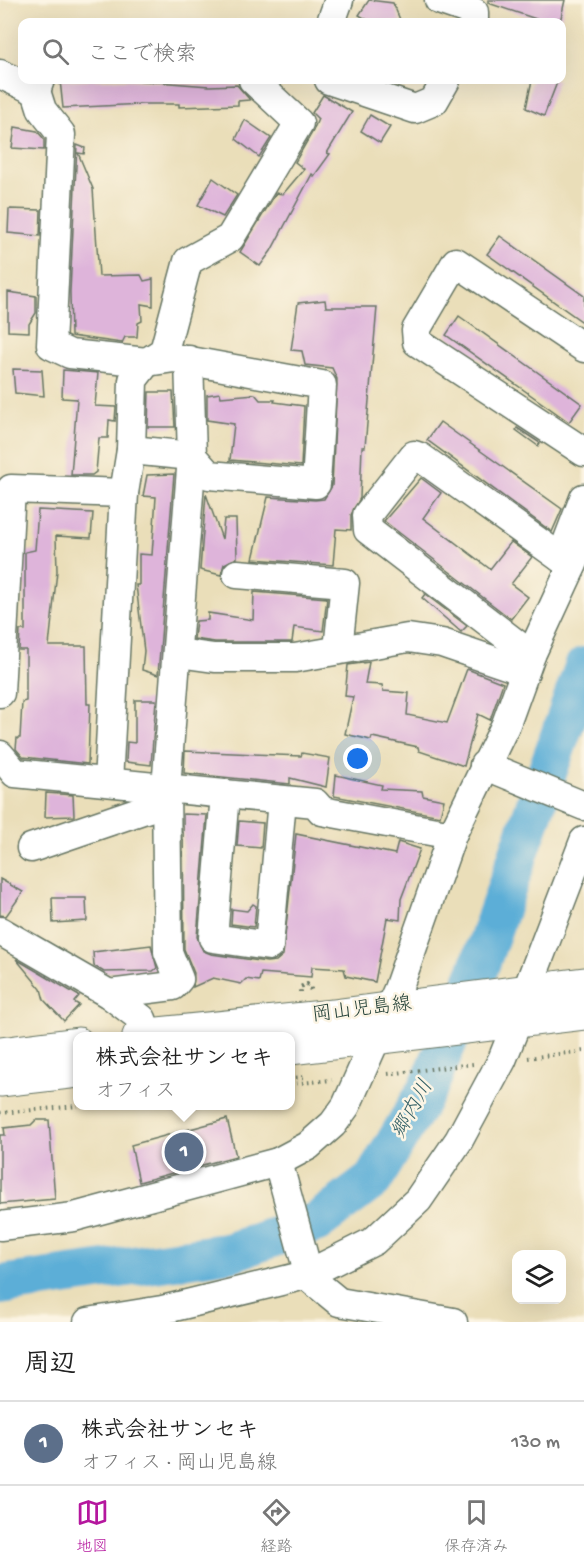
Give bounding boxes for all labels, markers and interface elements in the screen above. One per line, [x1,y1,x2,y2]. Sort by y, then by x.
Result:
search box [18,18,566,84]
icon: search [39,35,72,68]
text: ここで検索 [87,43,197,69]
your location [343,744,372,773]
street label: 岡山児島線 [311,992,413,1029]
popup [73,1032,295,1110]
text: 株式会社サンセキ [95,1047,273,1073]
water label: 郷内川 [387,1076,440,1144]
text: オフィス [95,1081,175,1104]
pin: 1 [164,1130,204,1174]
map controls [512,1250,566,1304]
button: layers [512,1250,566,1304]
text: 周辺 [24,1351,76,1382]
text: 株式会社サンセキ [81,1419,258,1445]
text: 1 [39,1432,48,1455]
text: 130 m [511,1432,560,1455]
text: オフィス · 岡山児島線 [81,1453,277,1476]
tab: 地図 [76,1496,109,1558]
tab: 経路 [260,1496,293,1558]
tab: 保存済み [444,1496,508,1558]

